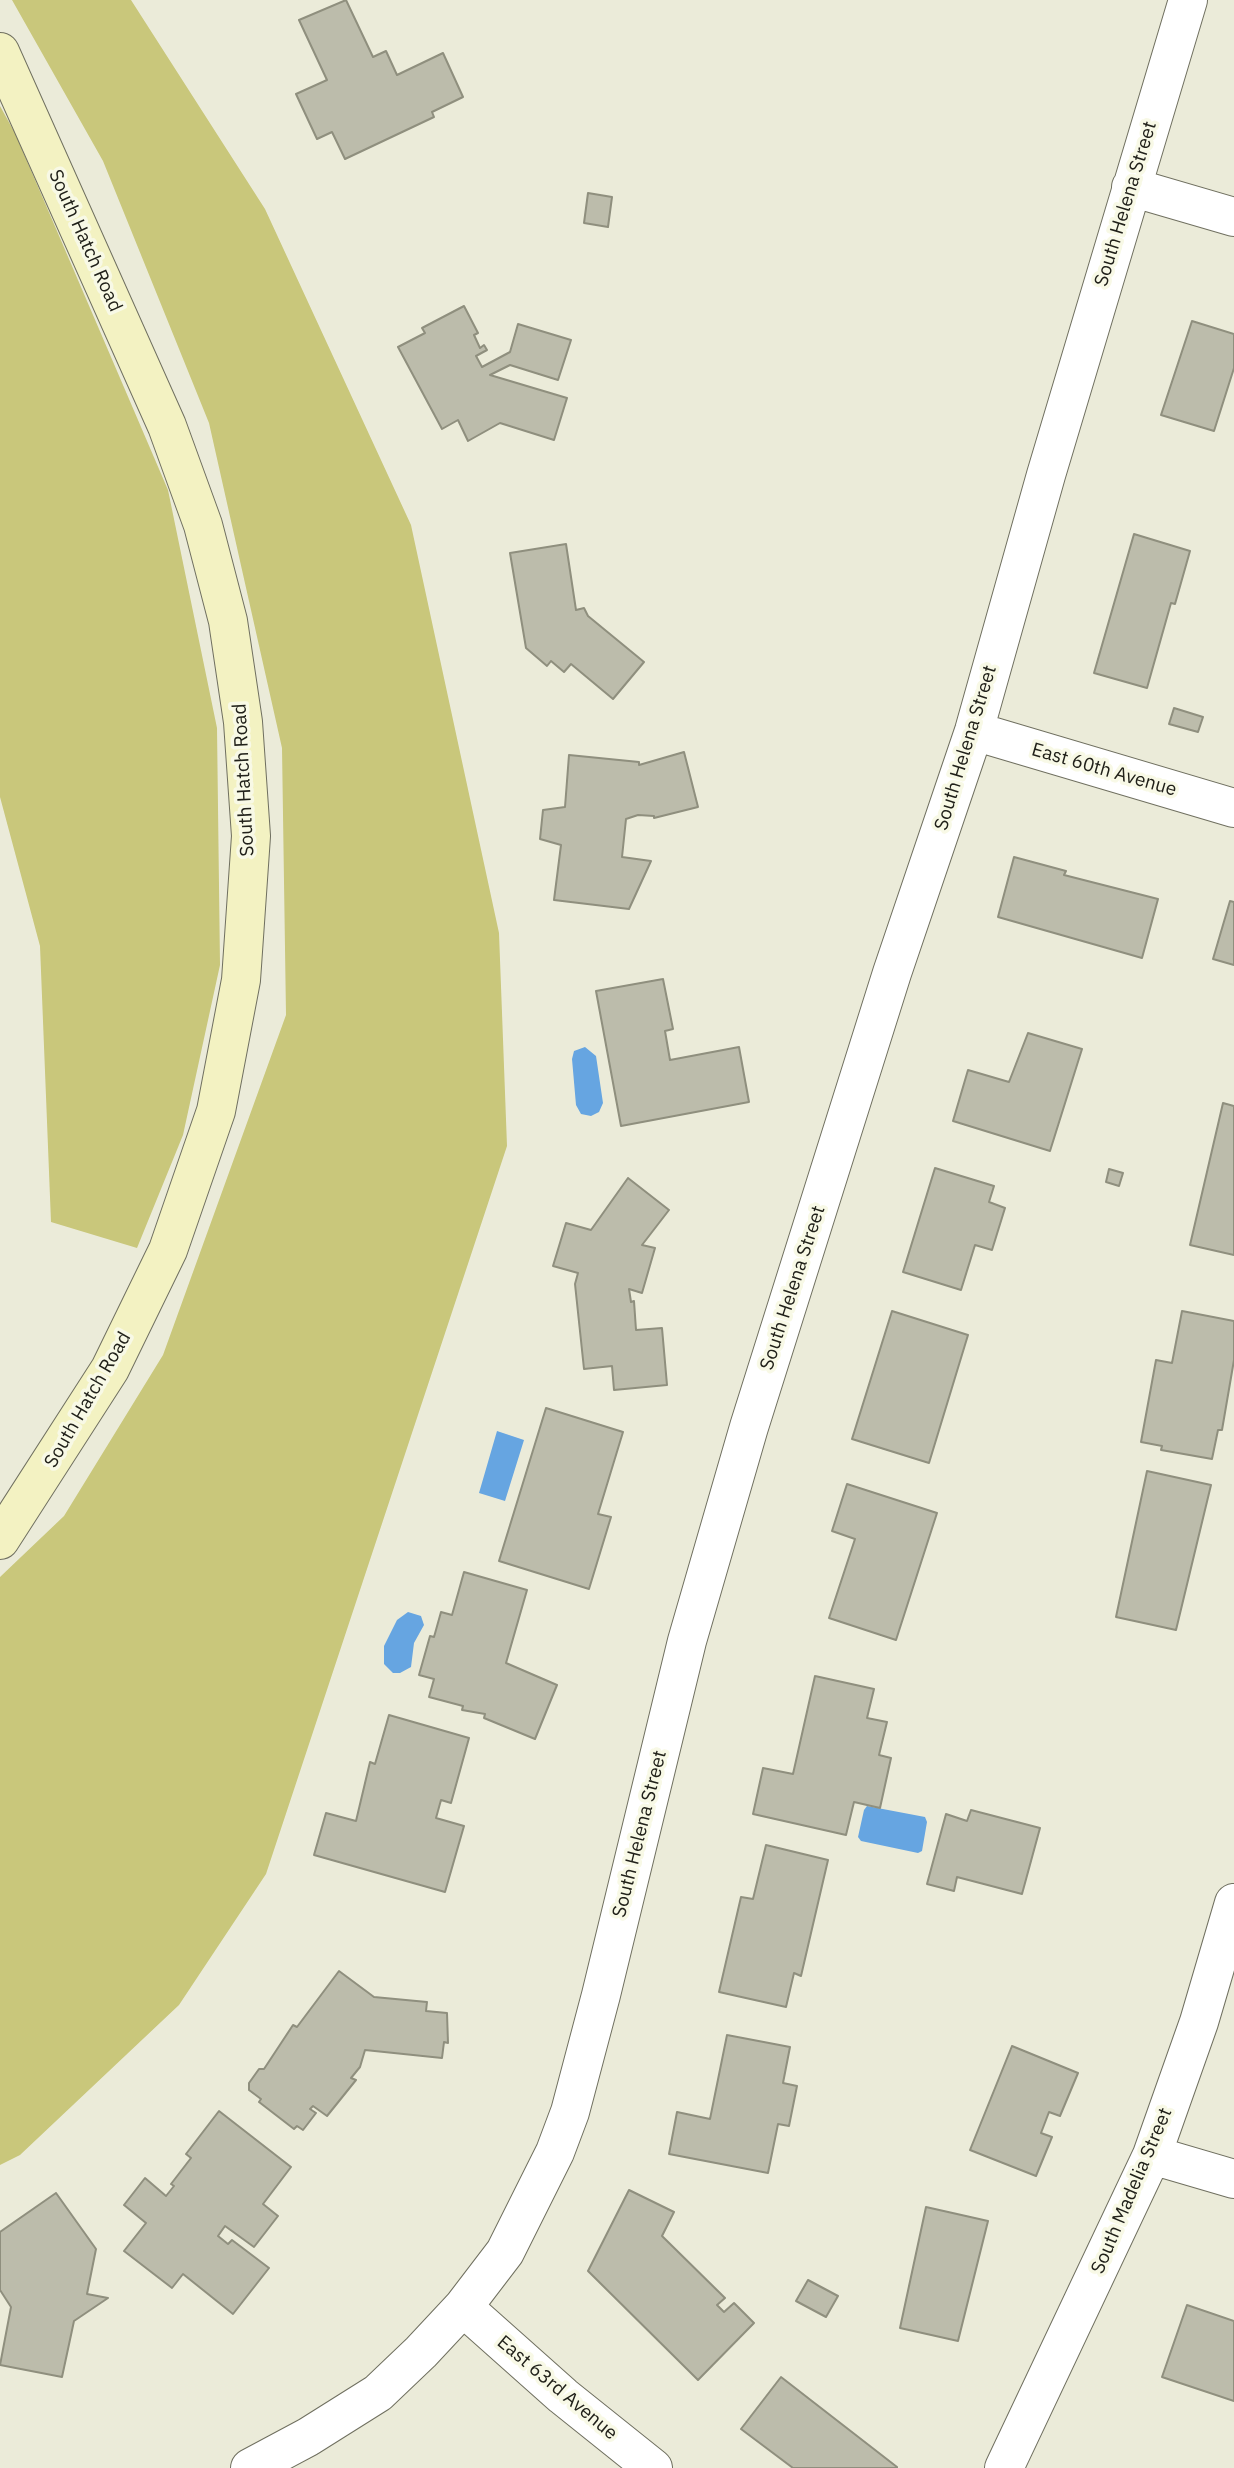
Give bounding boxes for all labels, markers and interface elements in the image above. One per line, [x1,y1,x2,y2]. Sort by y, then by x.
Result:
street label: South Helena Street [1090,119,1162,289]
street label: South Hatch Road [43,166,127,316]
street label: South Helena Street [930,663,1002,833]
street label: South Hatch Road [229,703,259,857]
street label: East 60th Avenue [1029,738,1179,802]
street label: South Helena Street [756,1203,830,1373]
street label: South Hatch Road [40,1328,136,1472]
street label: South Helena Street [608,1748,672,1920]
street label: South Madelia Street [1087,2105,1177,2277]
street label: East 63rd Avenue [492,2331,622,2445]

